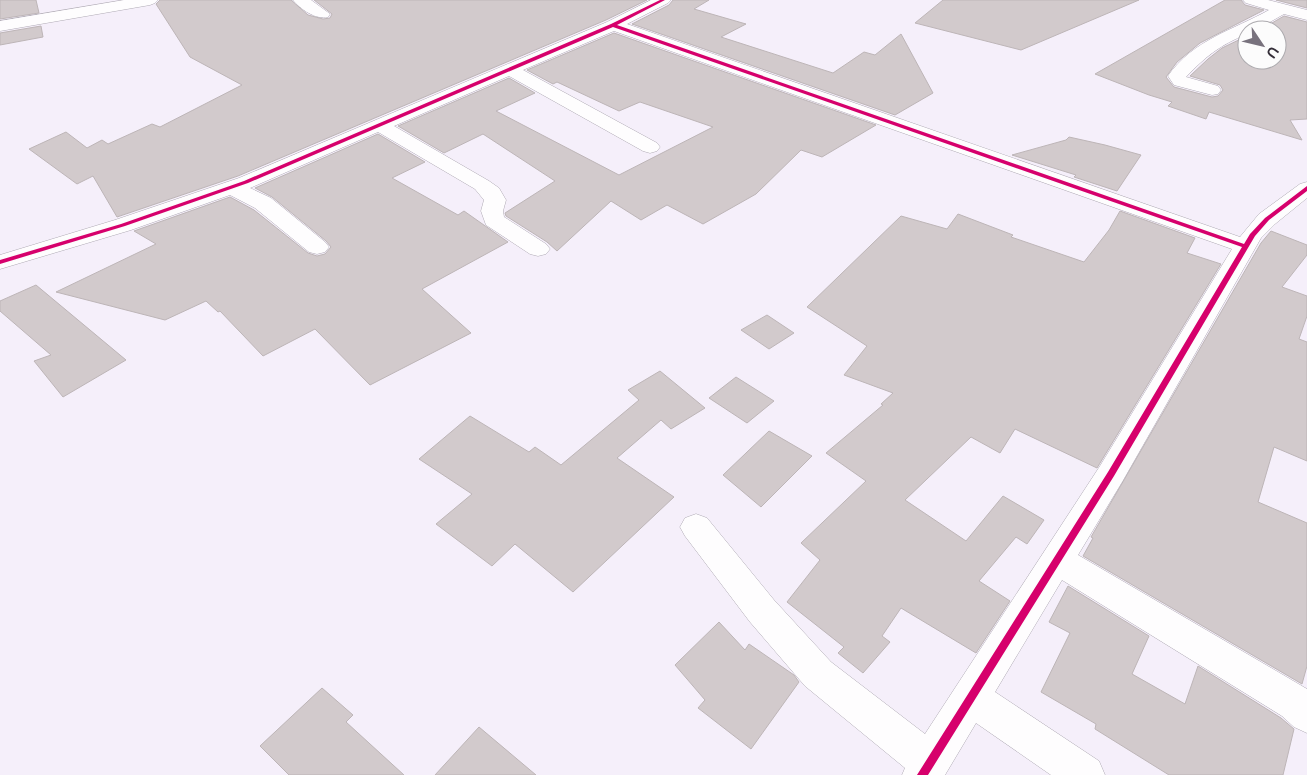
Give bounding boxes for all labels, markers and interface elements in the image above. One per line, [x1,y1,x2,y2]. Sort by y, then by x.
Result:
north arrow [1237,20,1287,70]
text: U [1263,44,1282,61]

